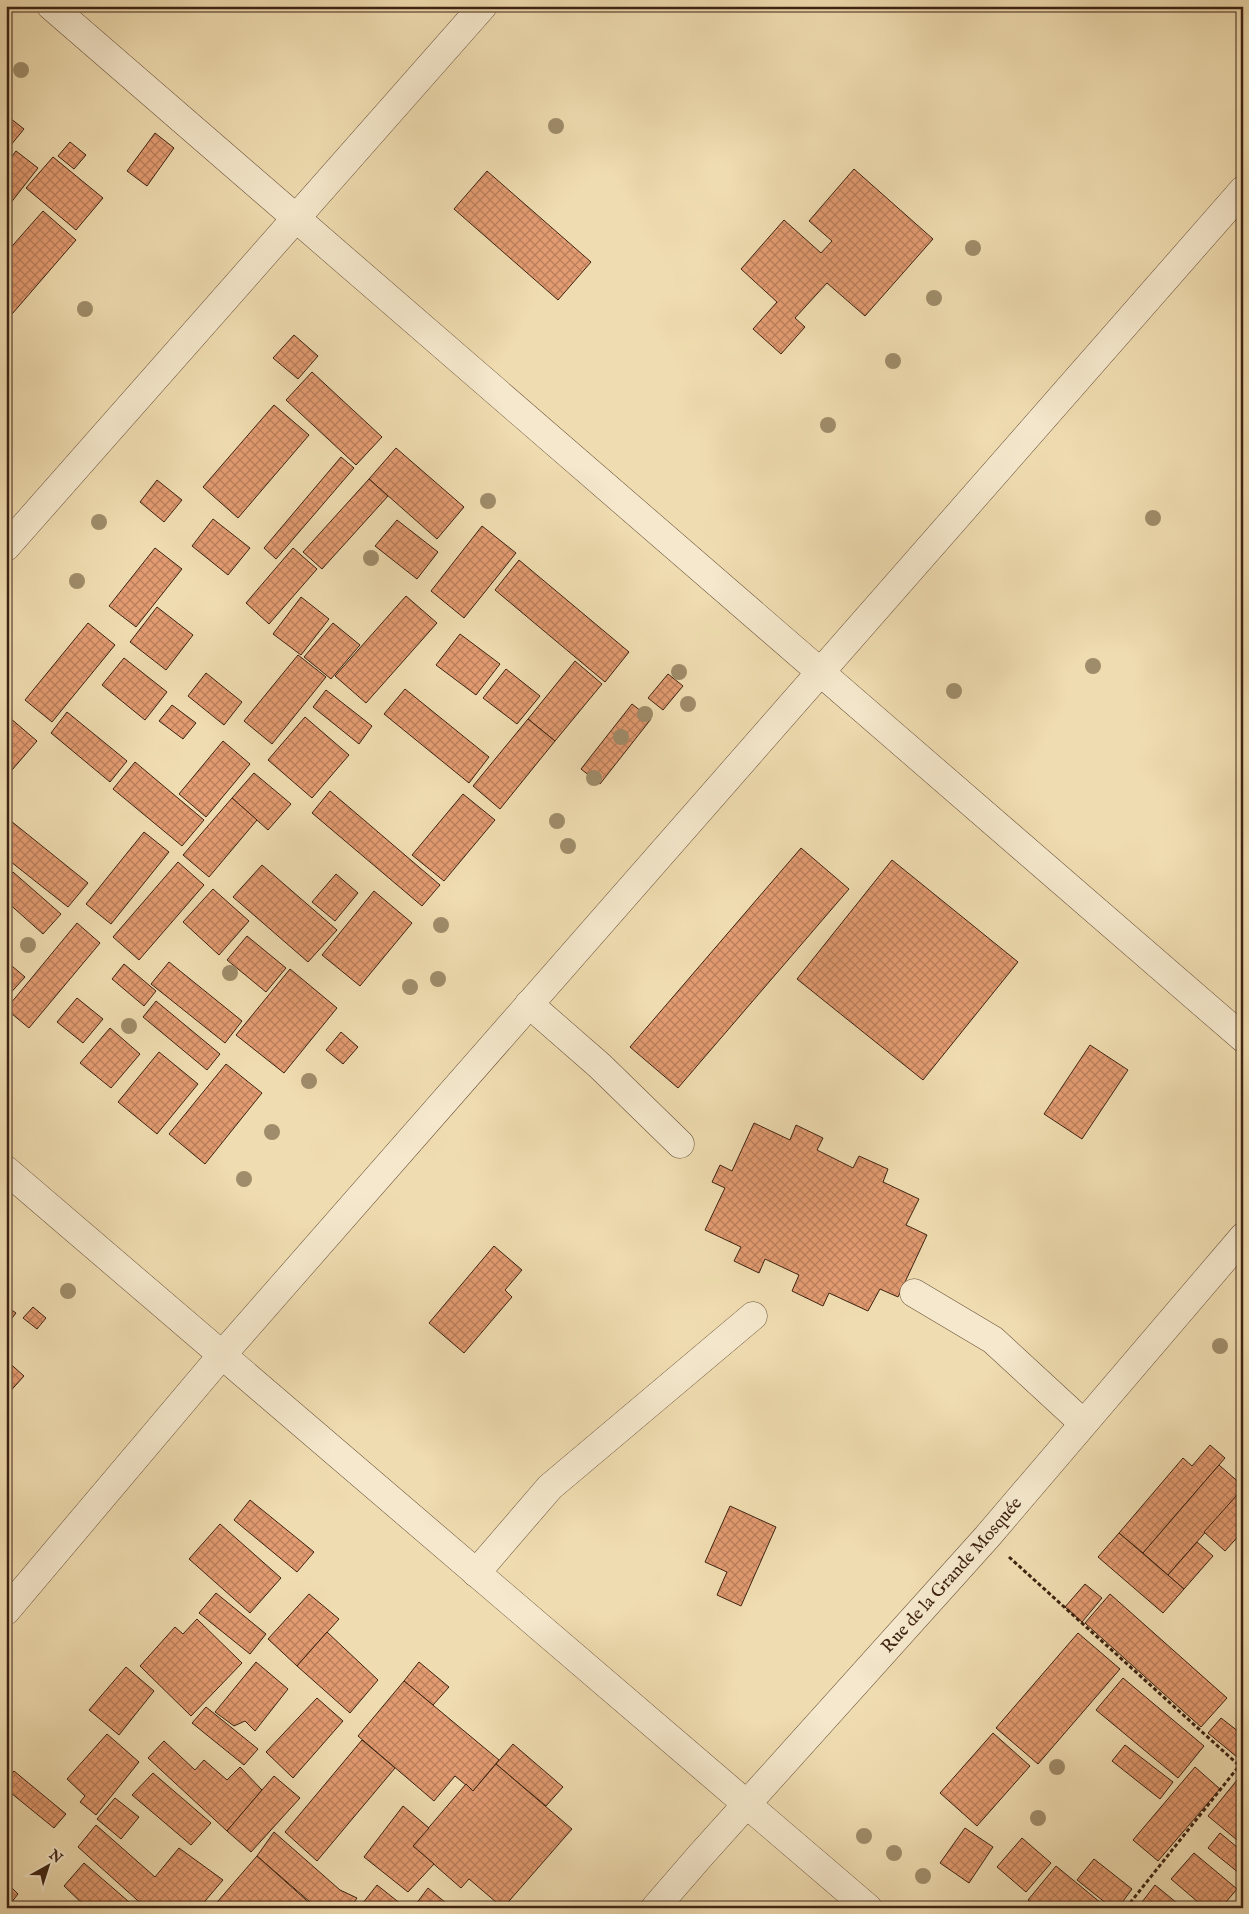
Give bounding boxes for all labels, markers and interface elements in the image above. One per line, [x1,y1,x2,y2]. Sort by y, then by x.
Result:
street label: Rue de la Grande Mosquée [876,1492,1027,1658]
north arrow [22,1842,72,1892]
text: N [44,1845,66,1867]

